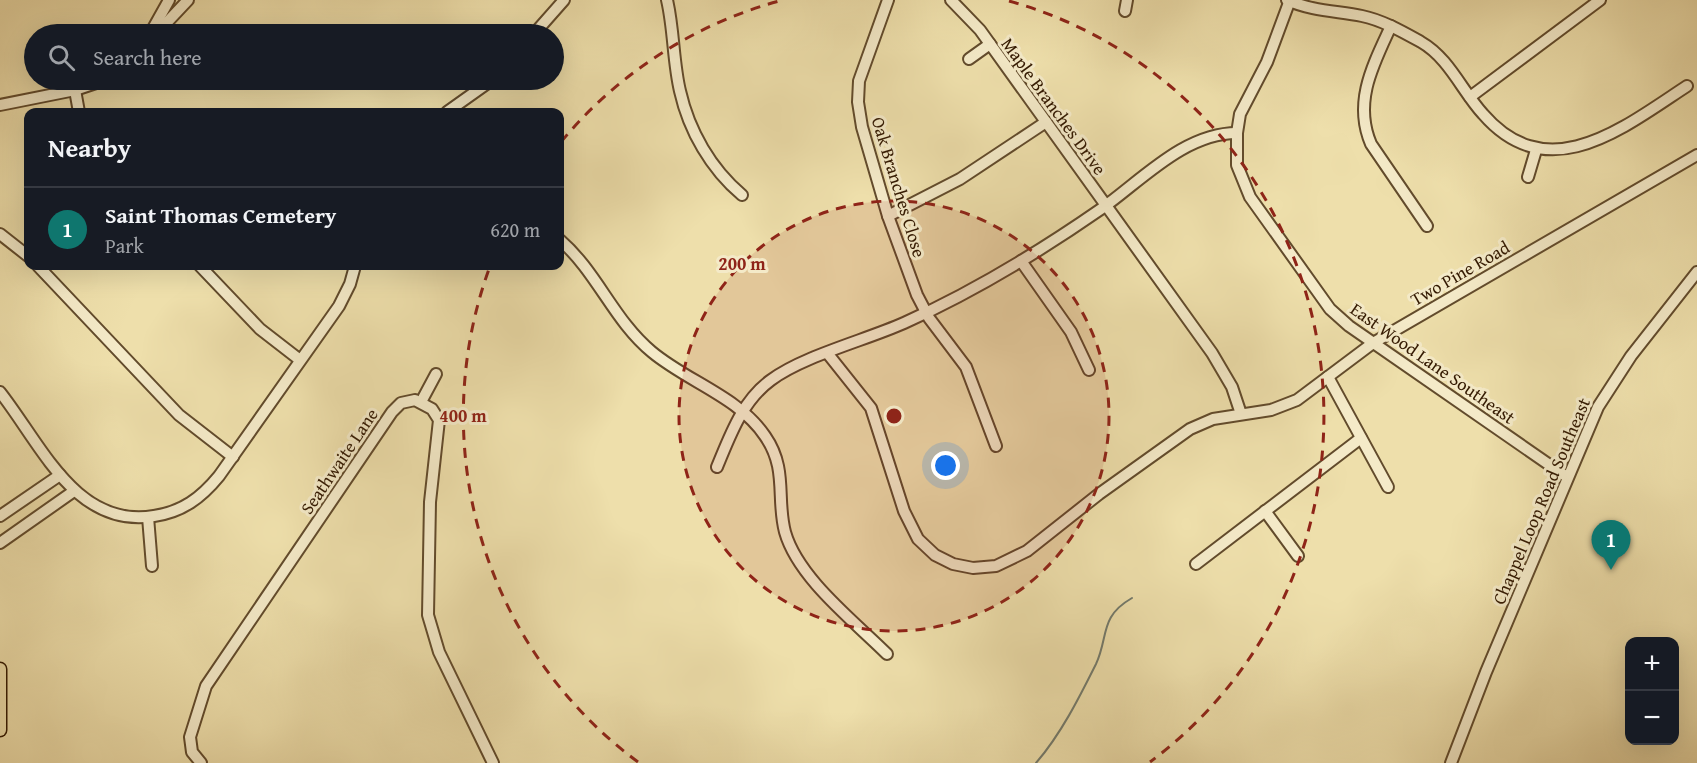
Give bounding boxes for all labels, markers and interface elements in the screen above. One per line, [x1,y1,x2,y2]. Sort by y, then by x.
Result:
search box [24,24,564,90]
street label: Maple Branches Drive [995,32,1113,180]
icon: search [45,41,78,74]
text: Search here [93,41,202,73]
street label: Oak Branches Close [865,113,933,261]
text: Nearby [48,128,131,167]
text: Saint Thomas Cemetery [105,199,336,231]
text: 1 [62,215,73,244]
text: 620 m [490,215,540,244]
text: Park [105,231,144,260]
street label: Two Pine Road [1405,233,1515,312]
text: 200 m [718,250,766,277]
street label: East Wood Lane Southeast [1345,296,1522,431]
street label: Chappel Loop Road Southeast [1485,393,1597,609]
text: 400 m [439,402,487,429]
street label: Seathwaite Lane [293,403,385,519]
centre of rings [884,406,904,426]
your location [931,451,960,480]
pin: 1 [1592,520,1630,570]
map controls [1625,637,1679,745]
button: + [1625,637,1679,691]
button: − [1625,691,1679,745]

